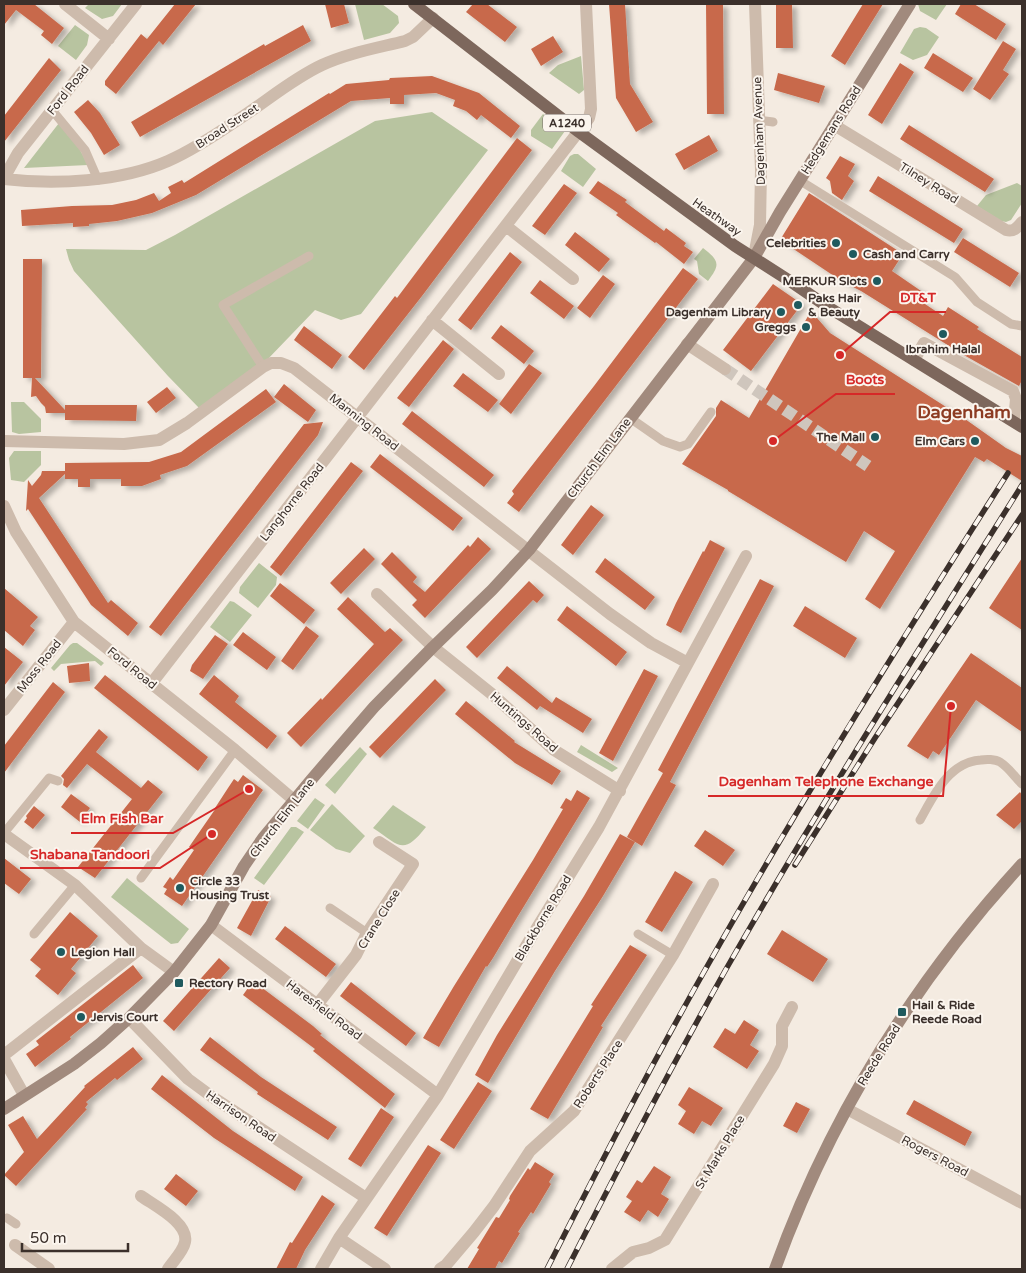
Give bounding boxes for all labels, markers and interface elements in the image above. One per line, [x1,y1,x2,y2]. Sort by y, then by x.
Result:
street label: Ford Road [44,62,92,118]
street label: Dagenham Avenue [750,76,768,185]
street label: Hedgemans Road [798,83,864,177]
street label: Broad Street [193,100,261,151]
road number: A1240 [543,115,591,132]
street label: Tilney Road [897,159,961,207]
street label: Heathway [690,195,745,239]
place label: Celebrities [766,236,826,250]
marker: Celebrities [830,237,842,249]
place label: Cash and Carry [863,247,950,262]
marker: Cash and Carry [847,248,859,260]
place label: MERKUR Slots [783,274,867,288]
marker: MERKUR Slots [871,275,883,287]
callout: DT&T [890,283,946,312]
text: DT&T [900,289,937,306]
place label: Paks Hair & Beauty [808,291,862,320]
marker: Paks Hair & Beauty [792,299,804,311]
place label: Dagenham Library [666,305,772,320]
marker: Dagenham Library [775,306,787,318]
place label: Greggs [755,320,796,335]
marker: Greggs [800,321,812,333]
marker: Ibrahim Halal [937,328,949,340]
place label: Ibrahim Halal [905,342,981,356]
callout: Boots [836,365,895,394]
text: Boots [846,371,885,388]
street label: Manning Road [327,391,401,453]
district label: Dagenham [917,401,1011,423]
street label: Church Elm Lane [564,415,634,501]
place label: The Mall [815,430,865,444]
marker: The Mall [869,431,881,443]
place label: Elm Cars [915,434,965,448]
marker: Elm Cars [969,435,981,447]
street label: Langhorne Road [257,460,327,544]
street label: Moss Road [14,637,64,695]
street label: Ford Road [105,644,159,692]
street label: Huntings Road [487,689,561,755]
callout: Dagenham Telephone Exchange [708,767,943,796]
text: Dagenham Telephone Exchange [719,773,933,790]
street label: Church Elm Lane [247,775,317,860]
callout: Elm Fish Bar [71,804,173,833]
text: Elm Fish Bar [81,810,164,827]
callout: Shabana Tandoori [20,839,160,868]
text: Shabana Tandoori [30,846,150,863]
street label: Blackborne Road [512,873,574,963]
place label: Circle 33 Housing Trust [190,874,269,903]
marker: Circle 33 Housing Trust [174,882,186,894]
street label: Crane Close [355,886,403,952]
place label: Legion Hall [71,945,135,960]
marker: Legion Hall [55,946,67,958]
place label: Rectory Road [189,976,267,991]
marker: Rectory Road [173,977,185,989]
street label: Haresfield Road [283,977,365,1043]
place label: Hail & Ride Reede Road [912,998,982,1026]
marker: Hail & Ride Reede Road [896,1006,908,1018]
place label: Jervis Court [90,1010,159,1024]
marker: Jervis Court [75,1011,87,1023]
street label: Reede Road [855,1022,903,1088]
street label: Roberts Place [571,1037,626,1111]
street label: Harrison Road [203,1087,279,1145]
street label: St Marks Place [692,1112,748,1192]
street label: Rogers Road [899,1132,971,1180]
scale bar [22,1220,129,1252]
text: 50 m [30,1229,67,1247]

